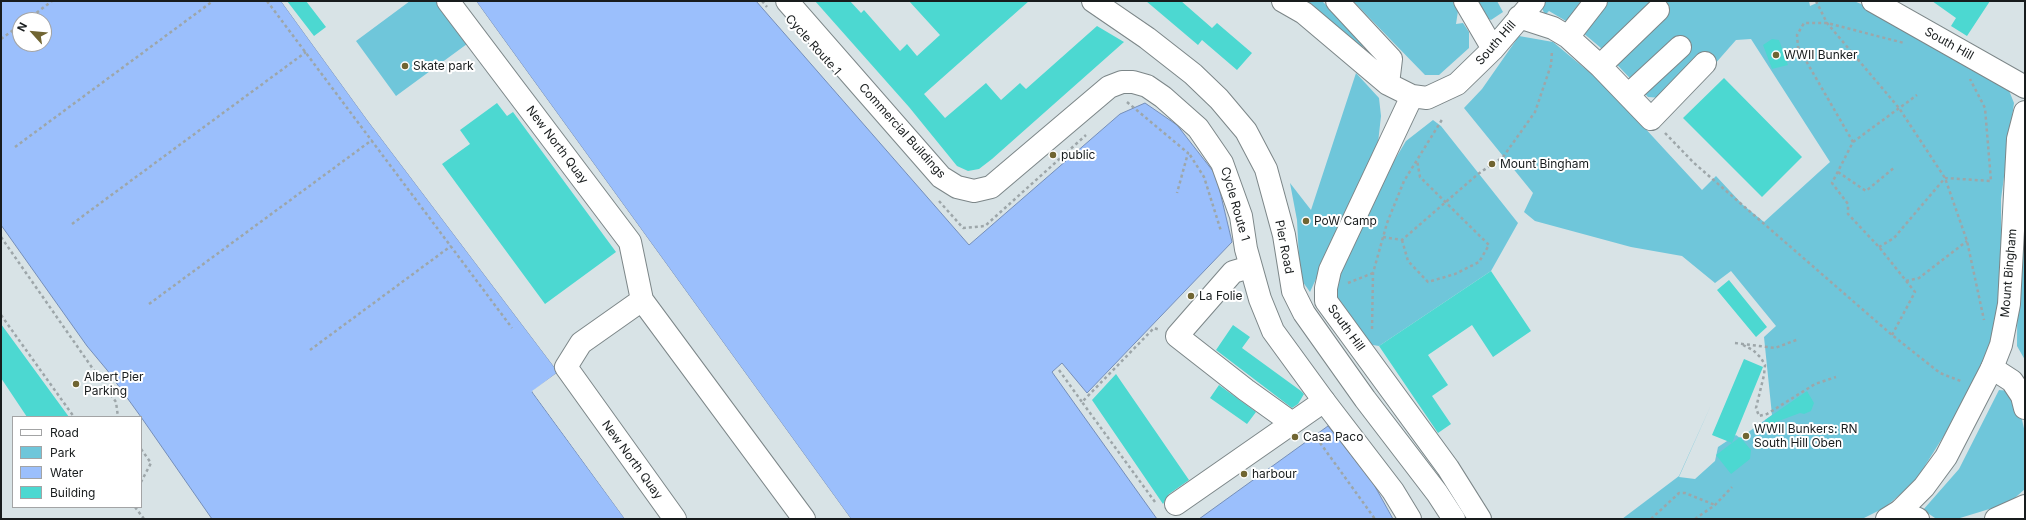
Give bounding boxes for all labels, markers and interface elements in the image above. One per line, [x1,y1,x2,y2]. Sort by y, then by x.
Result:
north arrow [12,12,52,52]
street label: Cycle Route 1 [782,12,844,78]
street label: South Hill [1473,18,1519,68]
text: N [14,20,30,34]
street label: South Hill [1922,25,1976,63]
place label: WWII Bunker [1784,48,1858,62]
marker: WWII Bunker [1771,50,1781,60]
place label: Skate park [413,59,474,73]
marker: Skate park [400,61,410,71]
street label: Commercial Buildings [856,81,948,181]
street label: New North Quay [523,103,591,187]
place label: public [1061,148,1095,162]
marker: public [1048,150,1058,160]
place label: Mount Bingham [1500,157,1589,171]
marker: Mount Bingham [1487,159,1497,169]
street label: Cycle Route 1 [1218,165,1252,243]
place label: PoW Camp [1314,214,1377,228]
marker: PoW Camp [1301,216,1311,226]
street label: Pier Road [1272,219,1296,275]
street label: Mount Bingham [1998,228,2020,318]
place label: La Folie [1199,289,1243,303]
marker: La Folie [1186,291,1196,301]
street label: South Hill [1324,302,1368,354]
place label: Albert Pier Parking [84,370,144,398]
marker: Albert Pier Parking [71,379,81,389]
legend [12,416,142,508]
street label: New North Quay [599,418,665,502]
place label: WWII Bunkers: RN South Hill Oben [1754,422,1858,450]
text: Road [50,425,79,440]
place label: Casa Paco [1303,430,1363,444]
marker: WWII Bunkers: RN South Hill Oben [1741,431,1751,441]
marker: Casa Paco [1290,432,1300,442]
text: Park [50,445,76,460]
text: Water [50,465,83,480]
place label: harbour [1252,467,1297,481]
marker: harbour [1239,469,1249,479]
text: Building [50,485,95,500]

